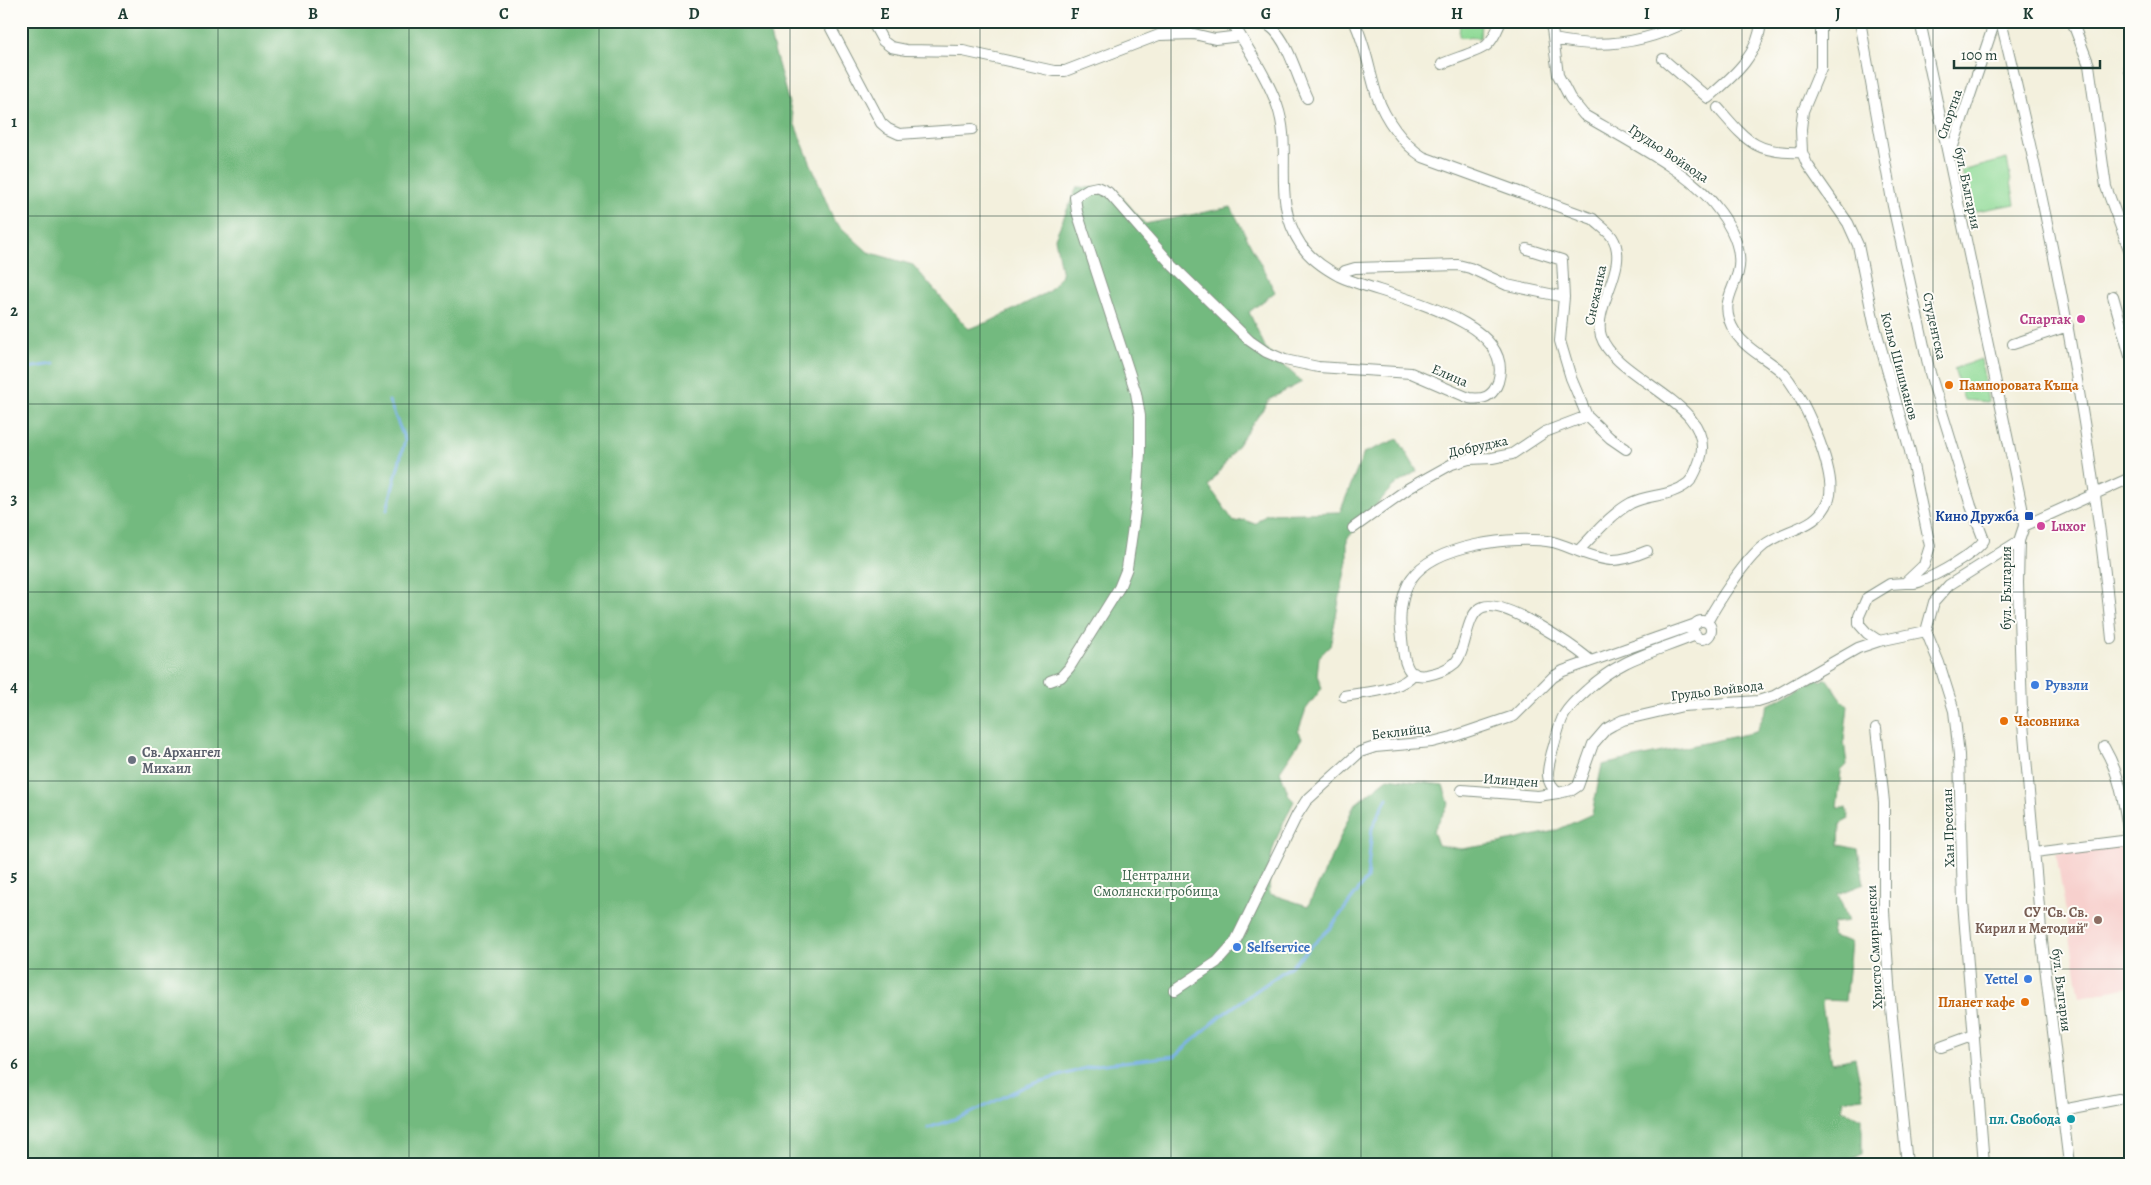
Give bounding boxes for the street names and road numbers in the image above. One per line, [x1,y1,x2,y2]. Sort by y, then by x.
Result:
street label: Спортна [1932,86,1967,142]
street label: Грудьо Войвода [1625,119,1713,188]
street label: бул. България [1949,145,1986,231]
street label: Снежанка [1580,263,1611,327]
street label: Студентска [1918,291,1951,362]
street label: Кольо Шишманов [1876,310,1923,422]
street label: Елица [1429,359,1471,392]
street label: Добруджа [1447,431,1510,462]
street label: бул. България [1997,546,2016,630]
street label: Грудьо Войвода [1670,675,1765,706]
street label: Беклийца [1370,718,1432,745]
street label: Илинден [1483,769,1539,792]
street label: Хан Пресиан [1938,788,1959,868]
street label: Христо Смирненски [1862,884,1887,1010]
street label: бул. България [2047,947,2076,1033]

